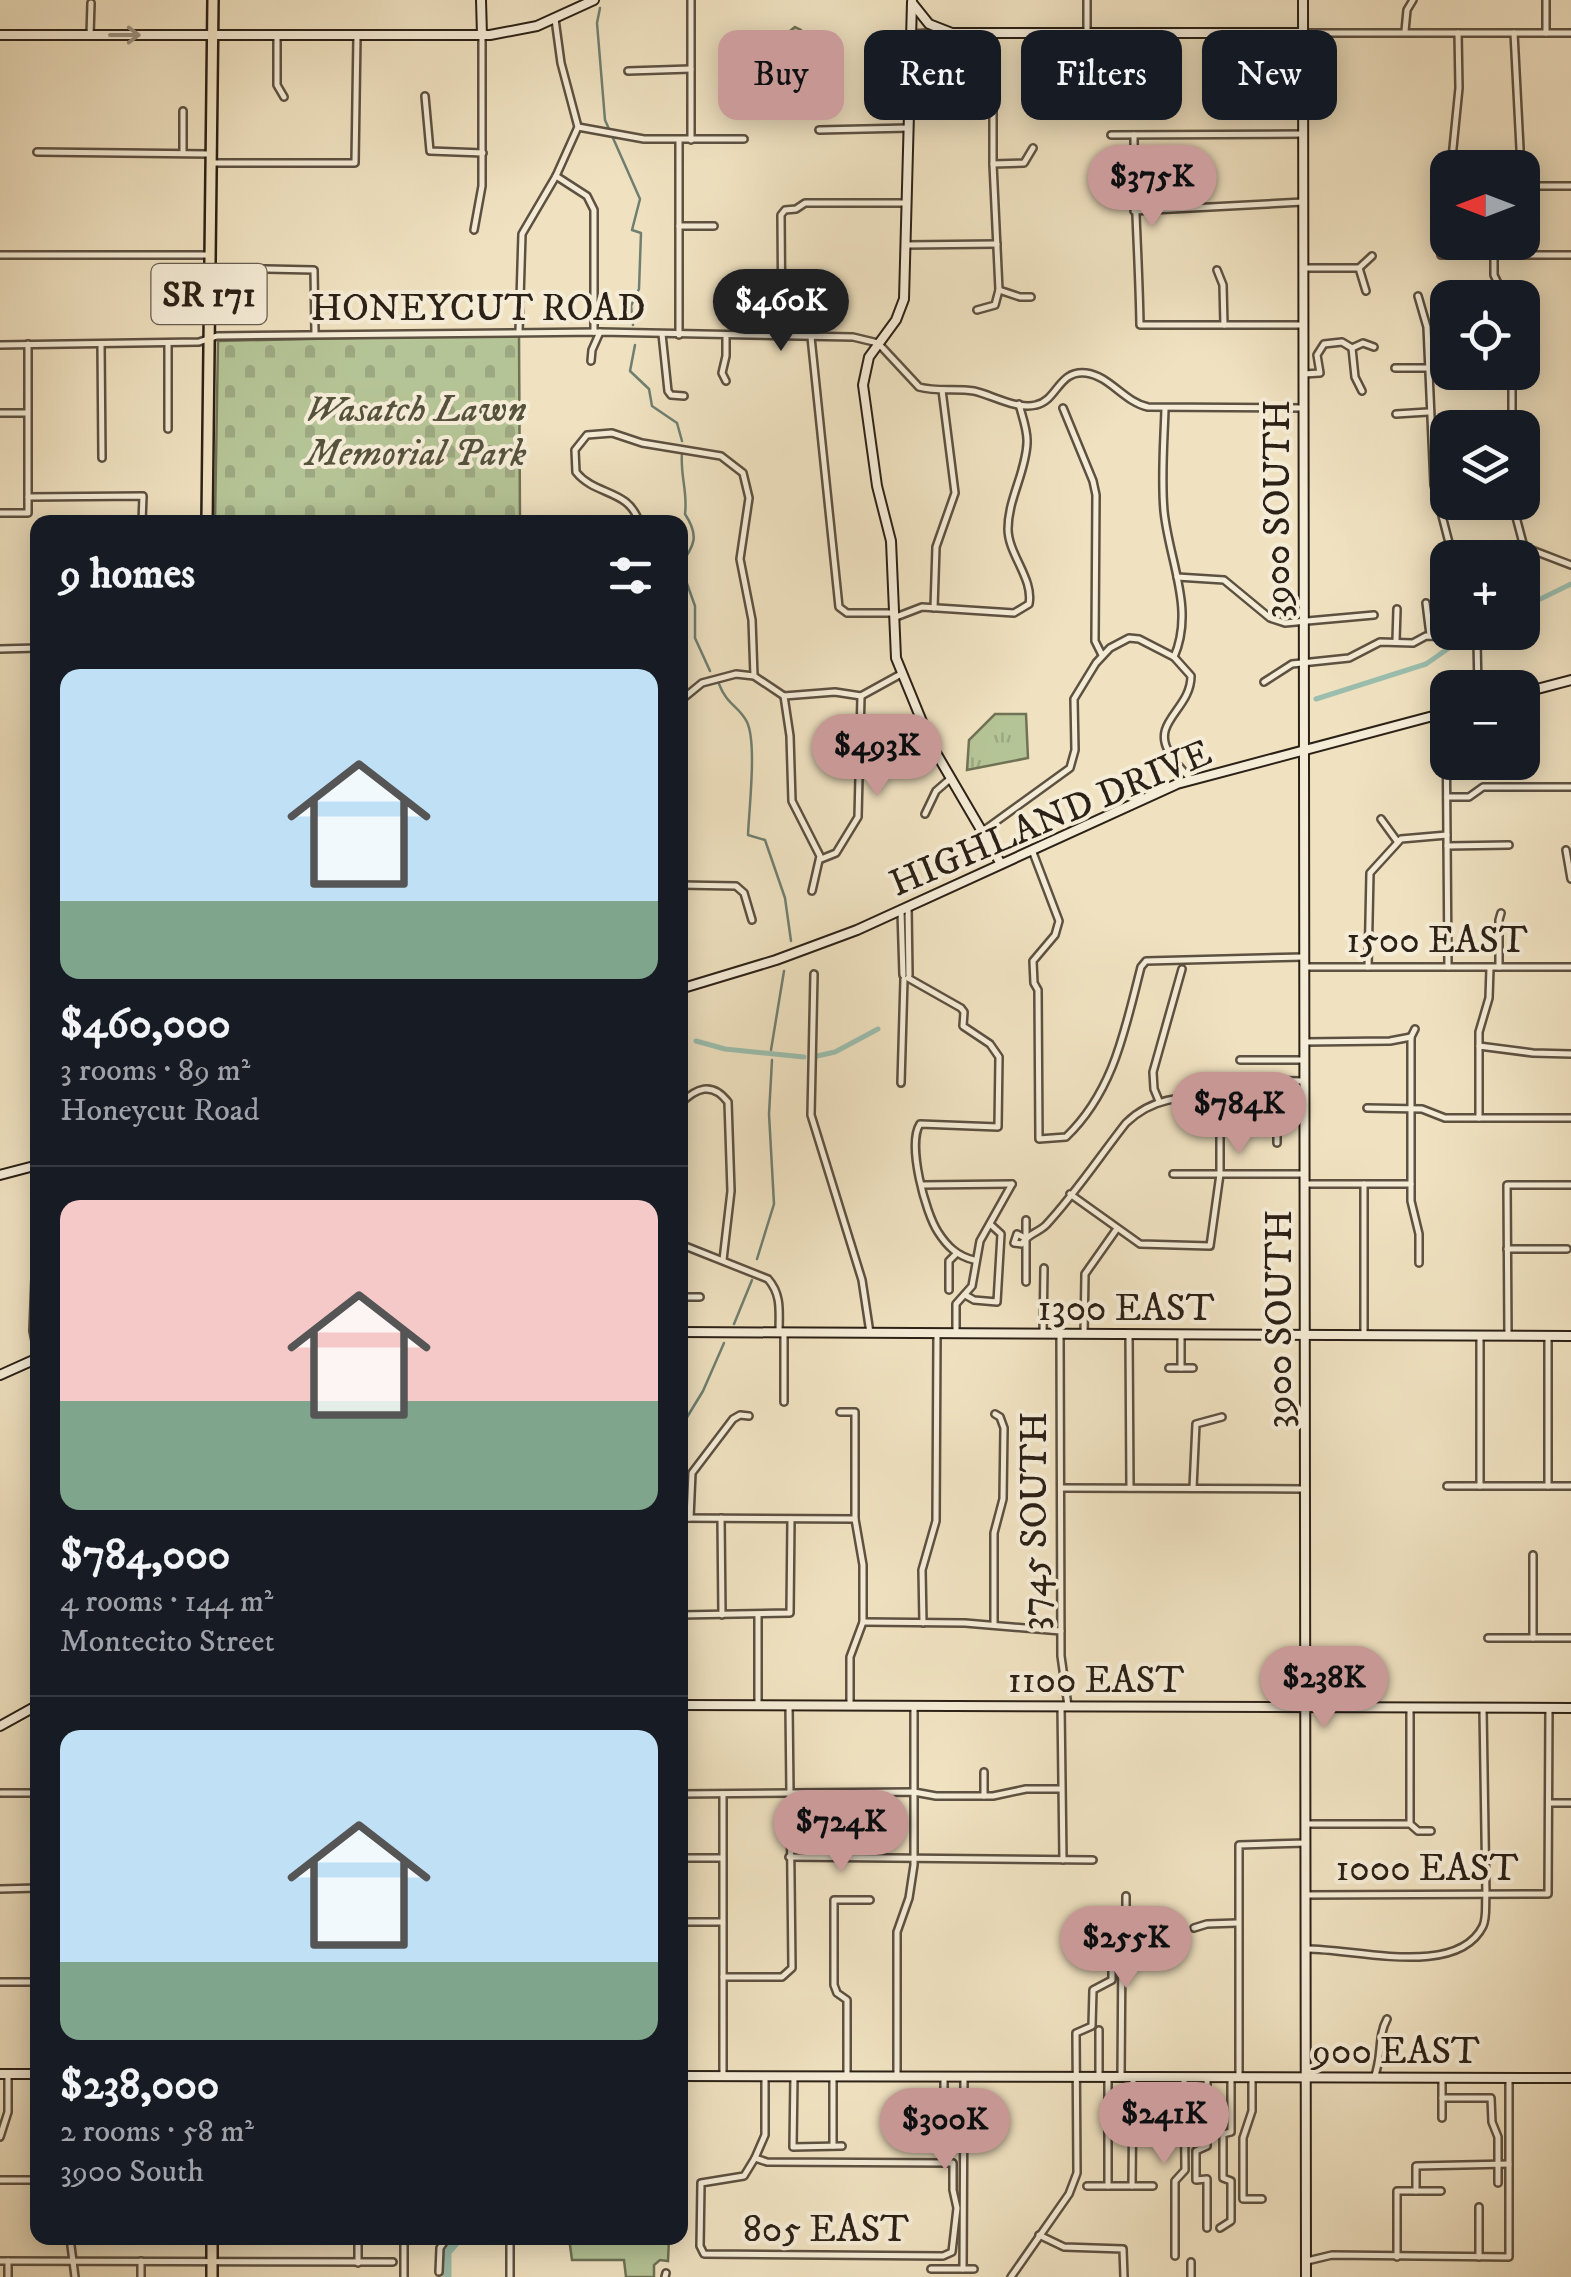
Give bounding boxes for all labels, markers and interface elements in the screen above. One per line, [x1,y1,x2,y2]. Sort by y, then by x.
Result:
one-way arrow [108,26,141,44]
chip: Buy [718,30,844,120]
chip: Rent [864,30,1001,120]
chip: Filters [1021,30,1182,120]
chip: New [1202,30,1337,120]
pin: $375K [1082,145,1222,230]
north arrow [1430,150,1540,260]
map controls [1430,150,1540,780]
text: $375K [1110,157,1194,197]
road number: SR 171 [152,264,266,324]
pin: $460K [711,269,851,354]
button: locate [1430,280,1540,390]
text: $460K [735,281,827,321]
street label: HONEYCUT ROAD [310,285,646,333]
park label: Wasatch Lawn Memorial Park [303,386,526,478]
street label: 3900 SOUTH [1254,400,1302,618]
button: layers [1430,410,1540,520]
button: + [1430,540,1540,650]
icon: filters [603,548,658,603]
text: 9 homes [60,549,195,601]
button: − [1430,670,1540,780]
pin: $493K [807,714,947,799]
text: $493K [834,726,920,766]
street label: HIGHLAND DRIVE [882,729,1219,908]
icon: home [269,734,449,914]
street label: 1500 EAST [1346,917,1528,965]
text: $460,000 [60,999,231,1051]
text: 3 rooms · 89 m² [60,1051,250,1091]
pin: $784K [1169,1072,1309,1157]
text: $784K [1193,1084,1285,1124]
text: Honeycut Road [60,1091,259,1131]
street label: 3900 SOUTH [1256,1210,1304,1428]
icon: home [269,1265,449,1445]
street label: 1300 EAST [1038,1285,1215,1333]
street label: 3745 SOUTH [1011,1412,1059,1630]
text: $784,000 [60,1530,230,1582]
text: 4 rooms · 144 m² [60,1582,273,1622]
text: Montecito Street [60,1622,275,1662]
pin: $238K [1254,1646,1394,1731]
street label: 1100 EAST [1008,1657,1185,1705]
text: $238K [1282,1658,1366,1698]
pin: $724K [771,1790,911,1875]
icon: home [269,1795,449,1975]
text: $724K [796,1802,886,1842]
street label: 1000 EAST [1335,1845,1519,1893]
pin: $255K [1056,1906,1196,1991]
text: $255K [1082,1918,1170,1958]
street label: 900 EAST [1310,2028,1480,2076]
text: $238,000 [60,2060,219,2112]
pin: $241K [1094,2082,1234,2167]
pin: $300K [875,2088,1015,2173]
text: $241K [1121,2094,1207,2134]
text: $300K [902,2100,988,2140]
text: 2 rooms · 58 m² [60,2112,254,2152]
text: 3900 South [60,2152,204,2192]
street label: 805 EAST [743,2206,909,2254]

